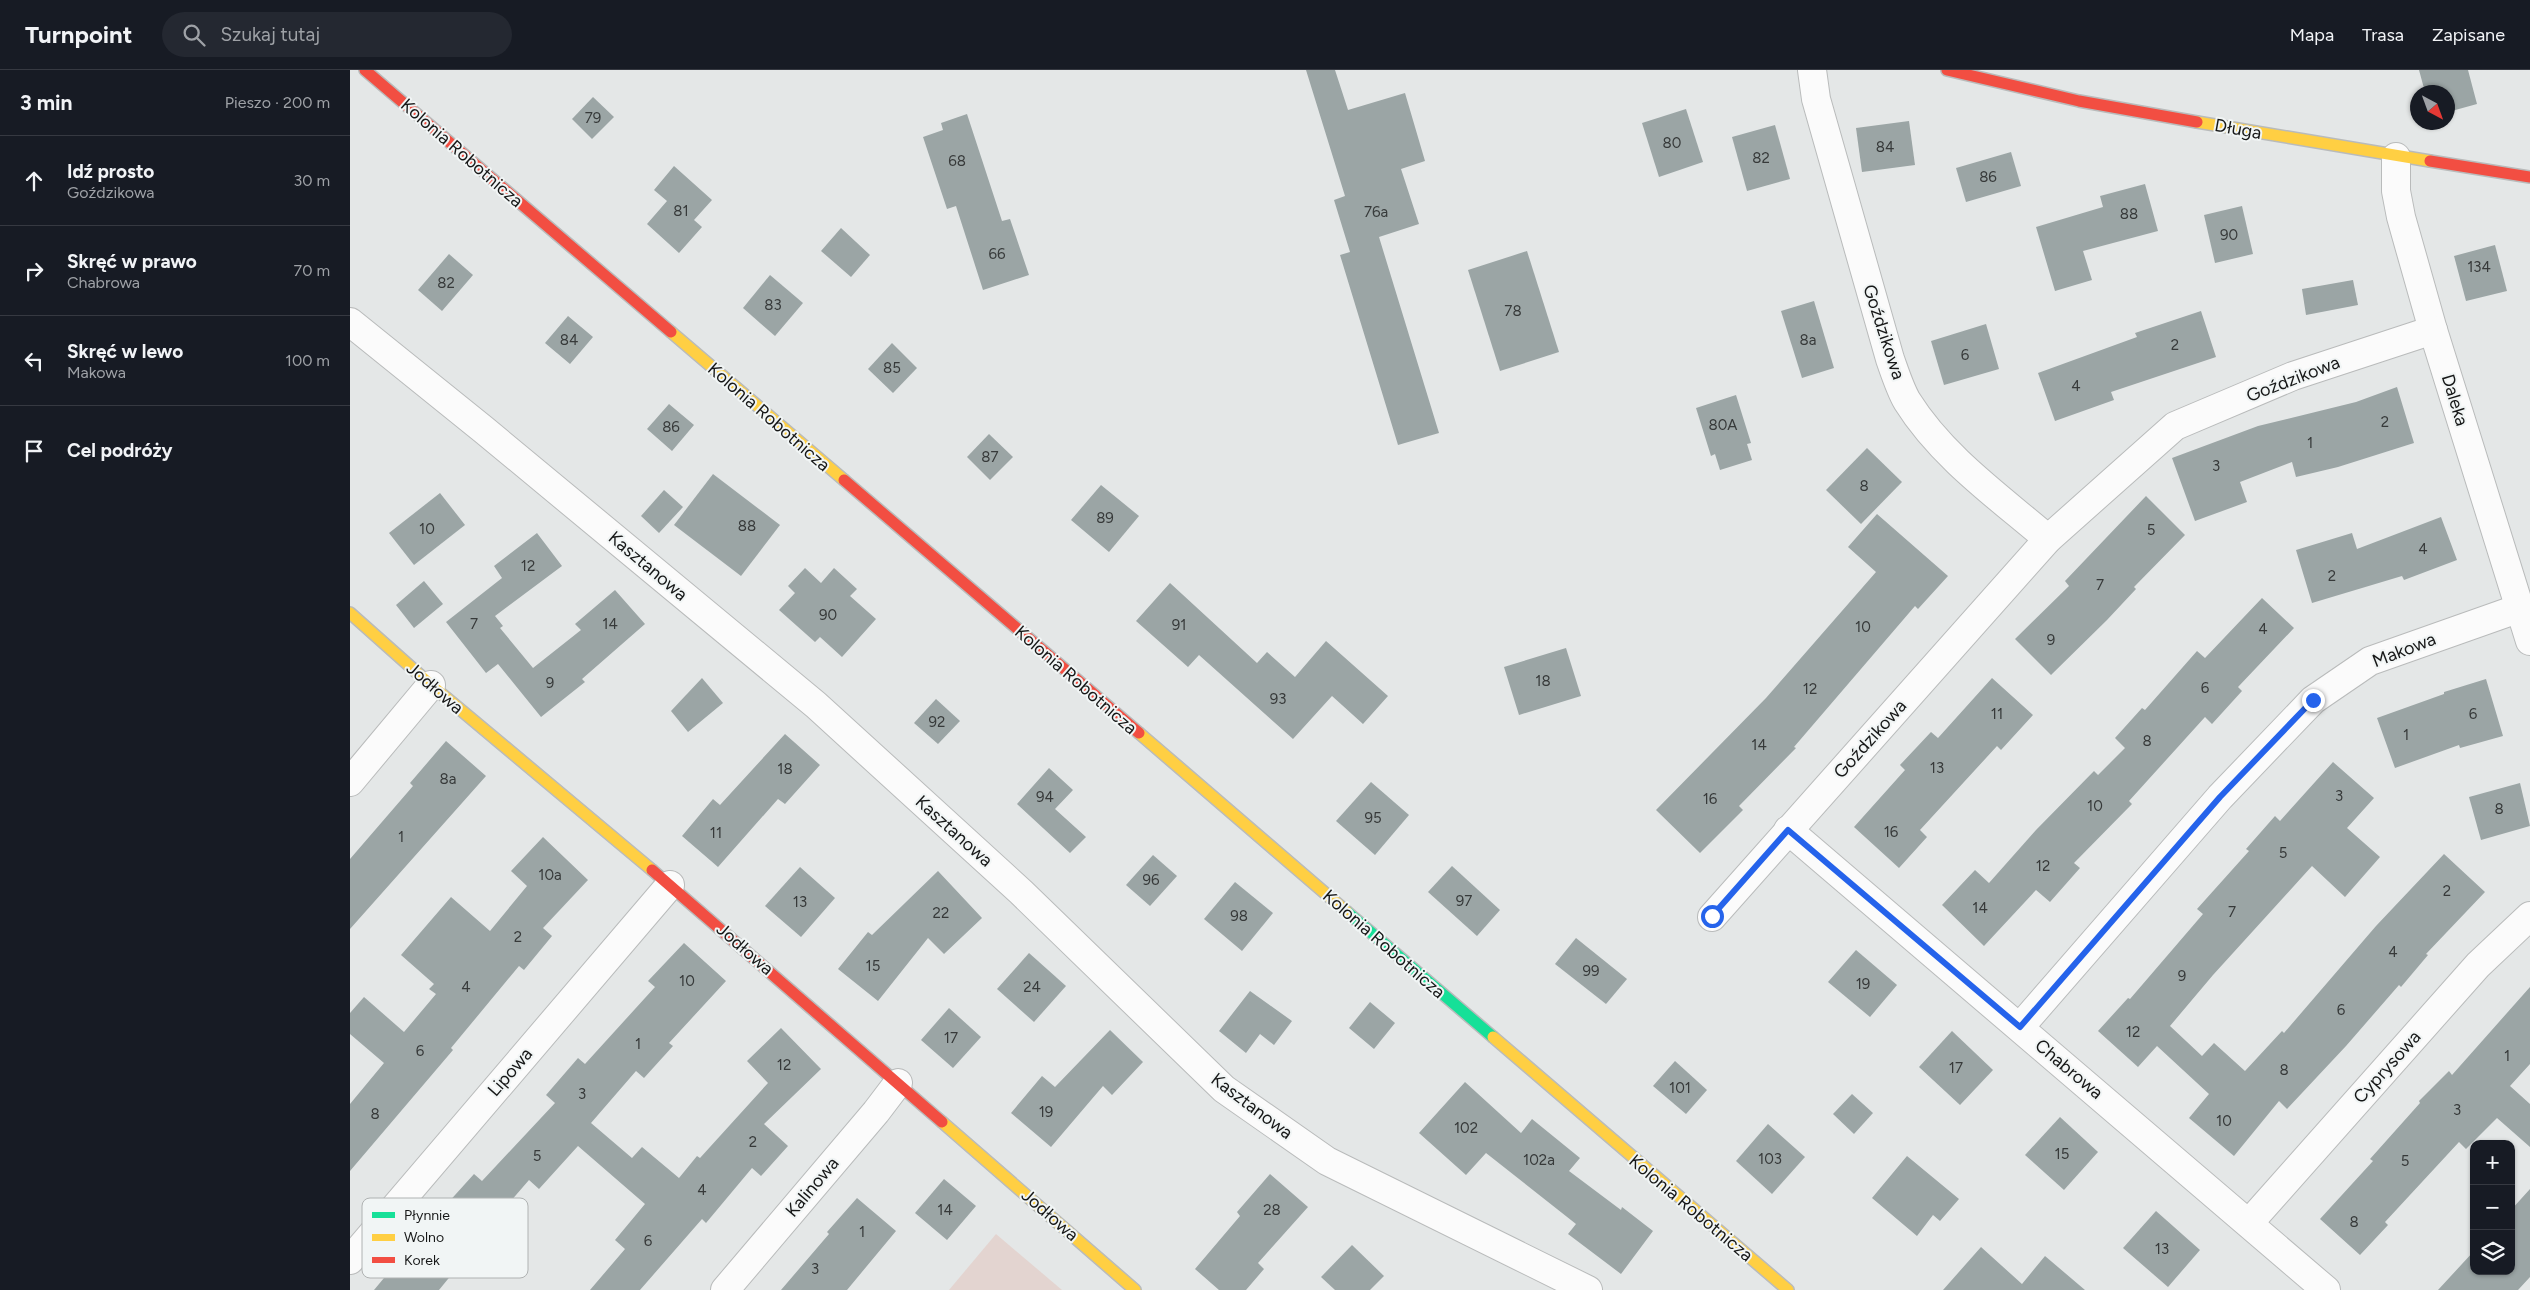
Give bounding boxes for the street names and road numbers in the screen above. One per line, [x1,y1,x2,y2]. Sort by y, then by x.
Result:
street label: Kolonia Robotnicza [396,94,528,212]
street label: Długa [2213,114,2263,144]
street label: Goździkowa [1858,282,1910,382]
street label: Goździkowa [2243,351,2343,407]
street label: Kolonia Robotnicza [703,358,835,476]
street label: Daleka [2437,371,2473,429]
street label: Kasztanowa [604,527,692,605]
street label: Kolonia Robotnicza [1010,621,1142,739]
street label: Makowa [2369,628,2439,672]
street label: Jodłowa [402,657,468,719]
street label: Goździkowa [1829,695,1911,783]
street label: Kasztanowa [911,791,997,871]
street label: Kolonia Robotnicza [1318,885,1450,1003]
street label: Jodłowa [712,918,778,980]
street label: Cyprysowa [2349,1026,2425,1108]
street label: Chabrowa [2030,1034,2108,1104]
street label: Lipowa [483,1043,537,1101]
street label: Kasztanowa [1207,1068,1297,1144]
street label: Kolonia Robotnicza [1625,1150,1757,1266]
street label: Kalinowa [781,1153,843,1221]
street label: Jodłowa [1017,1184,1083,1246]

